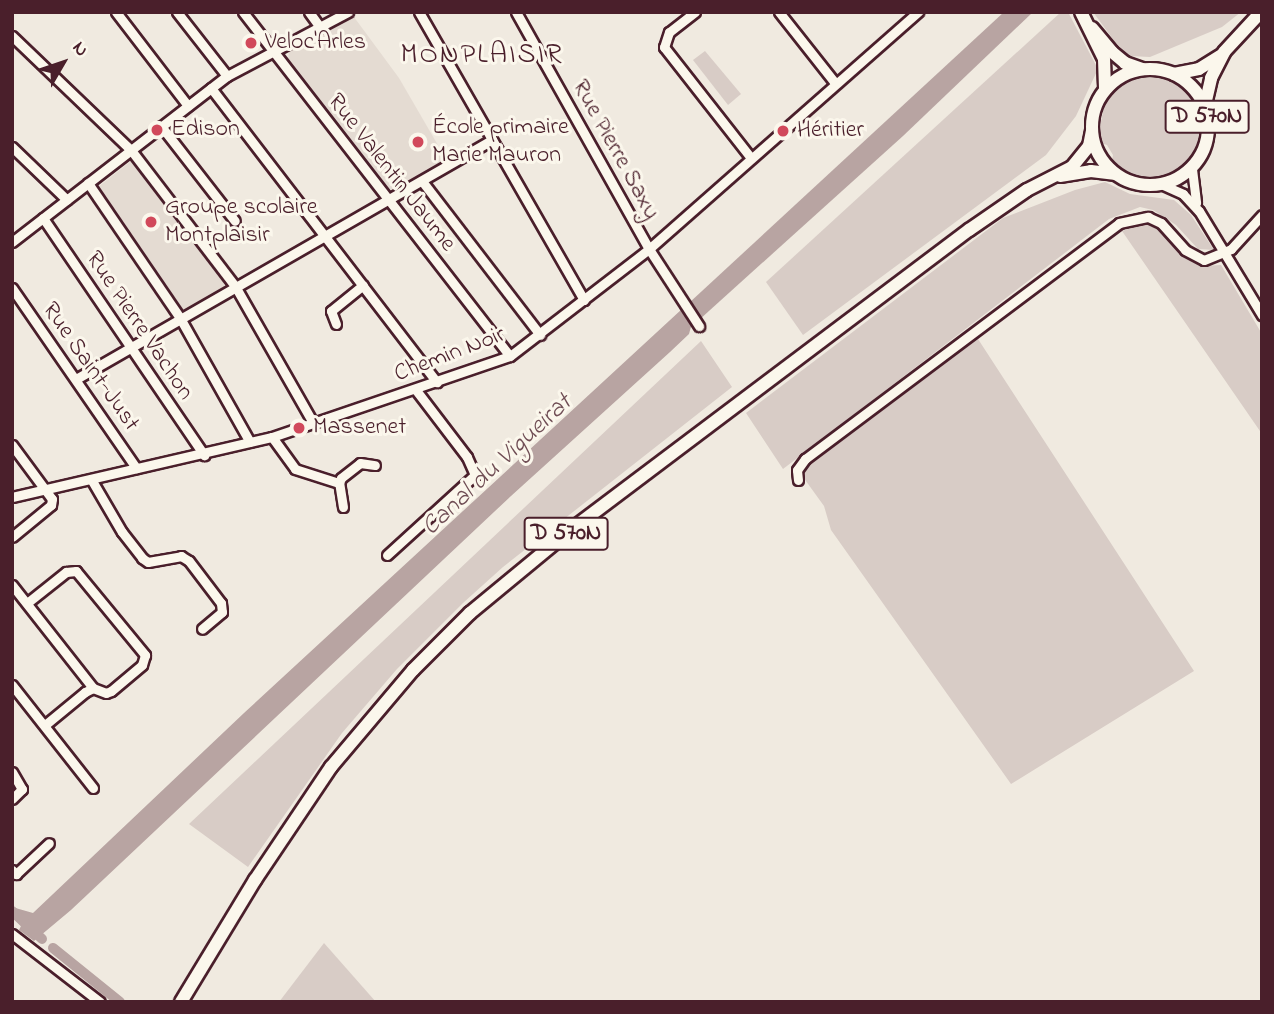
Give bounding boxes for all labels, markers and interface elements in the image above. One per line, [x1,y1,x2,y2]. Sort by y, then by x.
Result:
north arrow [28,28,98,98]
place label: Veloc'Arles [265,29,366,57]
marker: Veloc'Arles [243,35,259,51]
text: N [65,36,94,63]
district label: MONPLAISIR [402,39,562,73]
street label: Rue Pierre Saxy [565,75,665,225]
street label: Rue Valentin Jaume [320,88,462,258]
road number: D 570N [1163,98,1251,136]
place label: École primaire Marie Mauron [432,114,569,170]
place label: Edison [171,116,240,144]
place label: Héritier [797,117,864,145]
marker: Edison [149,122,165,138]
marker: Héritier [775,123,791,139]
marker: École primaire Marie Mauron [410,134,426,150]
place label: Groupe scolaire Montplaisir [165,194,318,250]
marker: Groupe scolaire Montplaisir [143,214,159,230]
street label: Rue Pierre Vachon [79,246,199,406]
street label: Rue Saint-Just [35,297,145,437]
street label: Chemin Noir [390,321,510,389]
water label: Canal du Vigueirat [416,389,580,543]
place label: Massenet [313,414,406,442]
marker: Massenet [291,420,307,436]
road number: D 570N [522,514,610,554]

